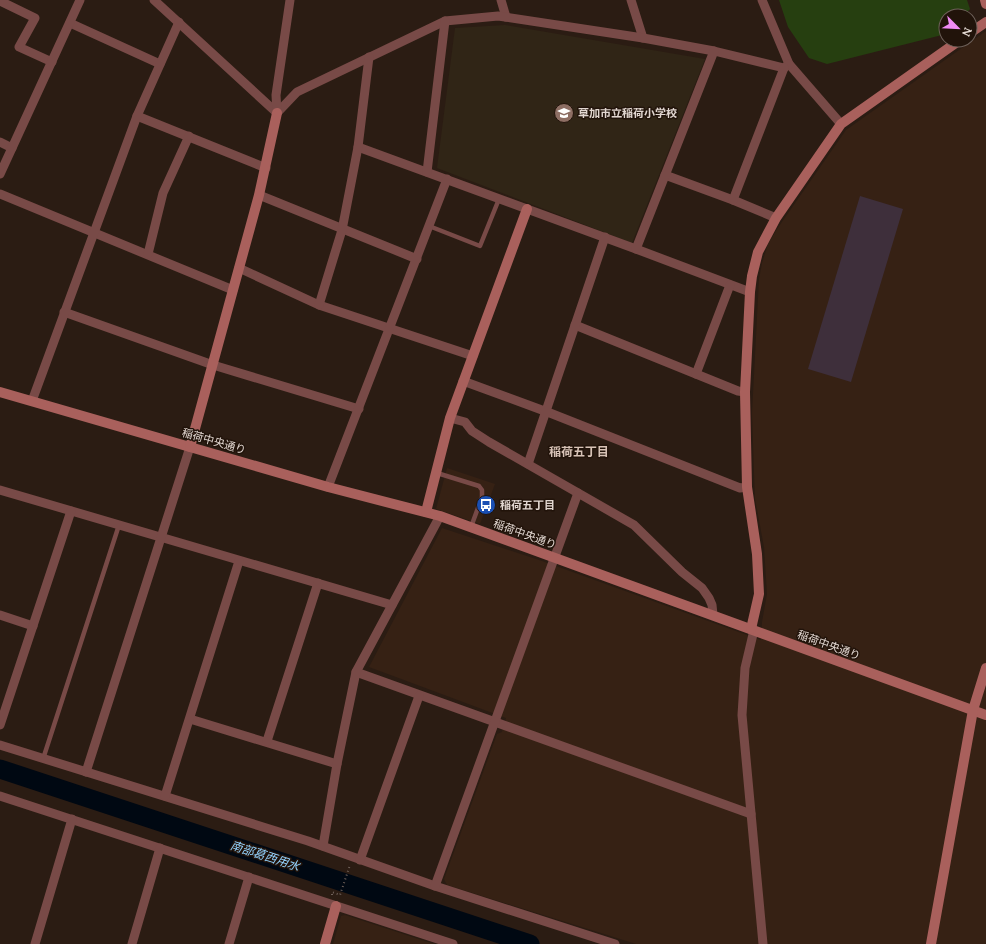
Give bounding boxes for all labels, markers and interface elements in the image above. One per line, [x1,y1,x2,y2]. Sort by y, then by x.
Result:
north arrow [938,8,978,48]
text: N [959,25,975,39]
school or university icon: 草加市立稲荷小学校 [553,102,575,124]
place label: 草加市立稲荷小学校 [578,106,677,120]
street label: 稲荷中央通り [180,425,248,457]
district label: 稲荷五丁目 [549,444,609,459]
bus stop icon: 稲荷五丁目 [475,494,497,516]
place label: 稲荷五丁目 [500,498,555,512]
street label: 稲荷中央通り [492,516,558,552]
street label: 稲荷中央通り [796,627,862,663]
water label: 南部葛西用水 [229,837,304,874]

